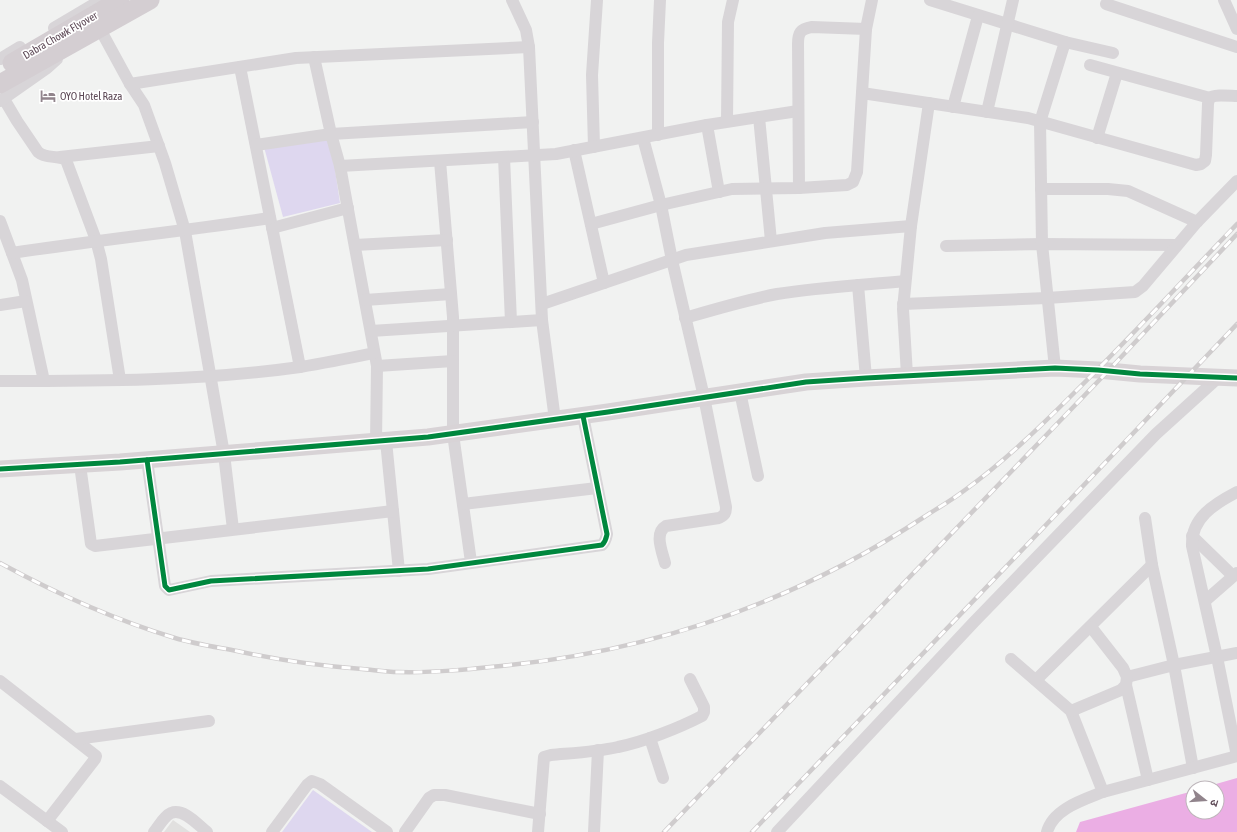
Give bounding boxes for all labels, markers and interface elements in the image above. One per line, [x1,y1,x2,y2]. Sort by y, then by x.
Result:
street label: Dabra Chowk Flyover [21,8,100,61]
hotel icon: OYO Hotel Raza [39,87,57,105]
place label: OYO Hotel Raza [60,90,122,102]
north arrow [1185,780,1225,820]
text: उ [1208,798,1221,808]

